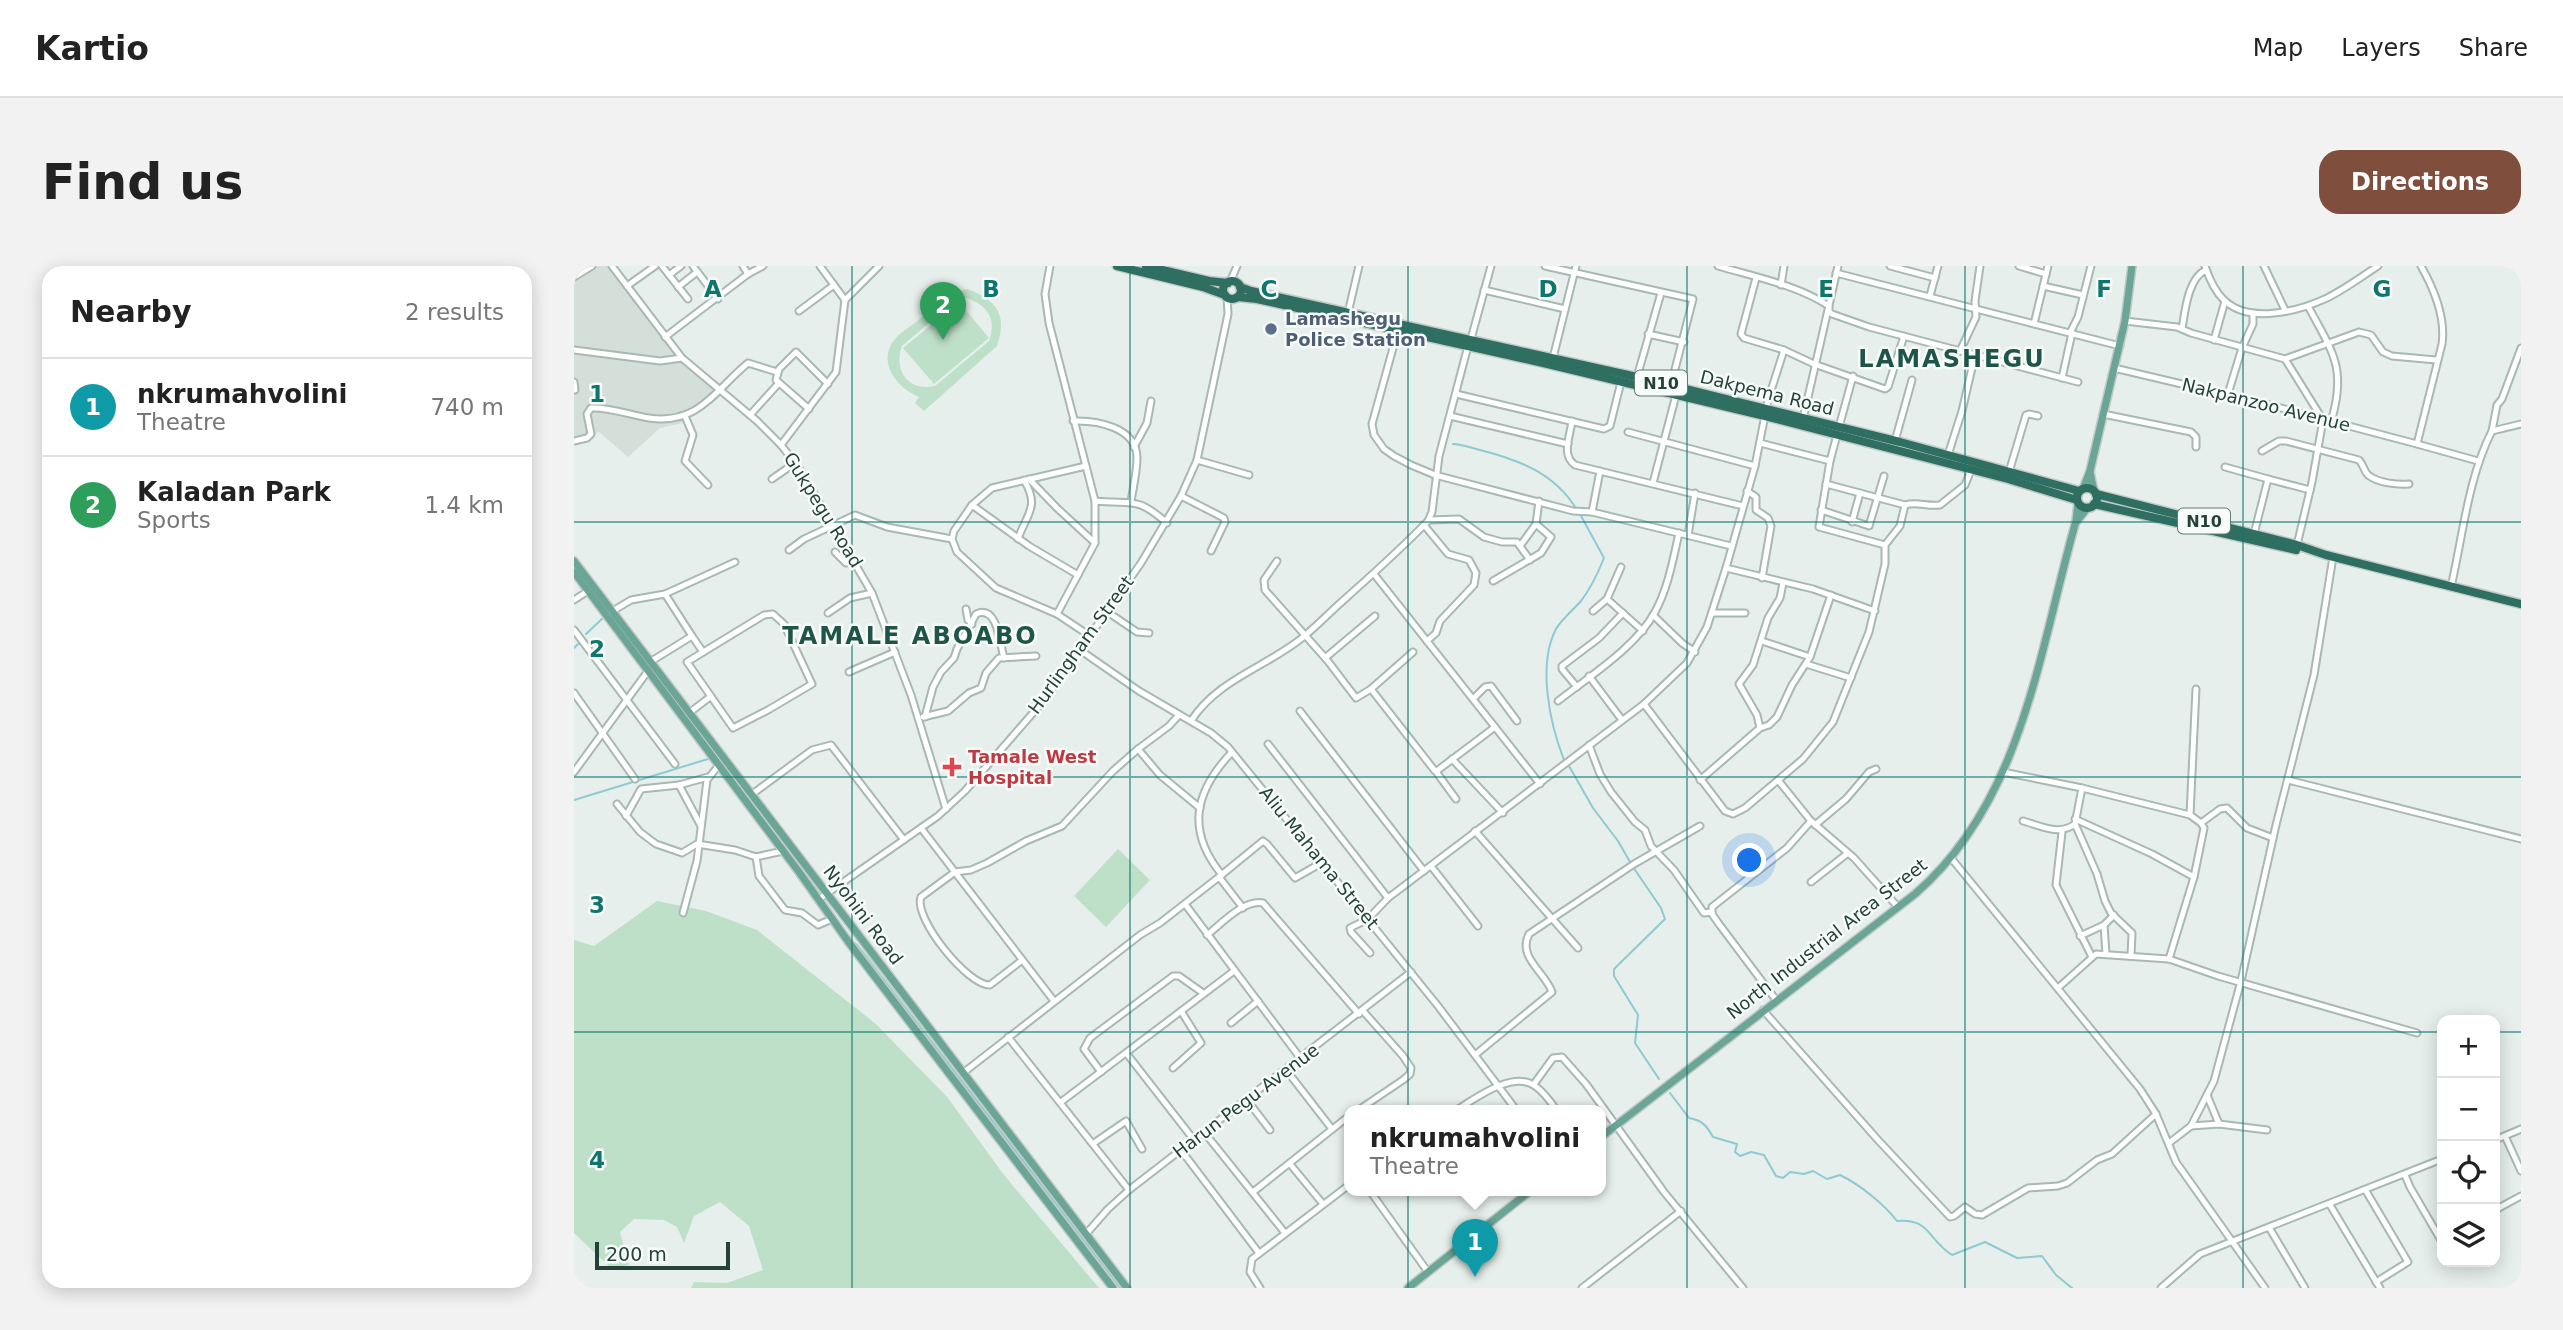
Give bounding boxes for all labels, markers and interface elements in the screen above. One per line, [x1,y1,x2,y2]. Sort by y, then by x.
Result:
text: Kartio [35,29,149,68]
text: Map [2253,34,2303,62]
text: Layers [2341,34,2421,62]
text: Share [2459,34,2528,62]
button: Directions [2319,150,2521,214]
text: Find us [42,154,243,211]
text: A [704,276,722,302]
text: B [982,276,1000,302]
text: C [1261,276,1277,302]
text: D [1538,276,1558,302]
text: E [1818,276,1834,302]
text: F [2096,276,2112,302]
text: G [2373,276,2391,302]
pin: 2 [920,282,966,340]
text: Nearby [70,294,192,329]
text: 2 results [405,299,504,325]
place label: Lamashegu Police Station [1285,308,1426,350]
marker: Lamashegu Police Station [1263,321,1279,337]
district label: LAMASHEGU [1858,345,2046,373]
street label: Dakpema Road [1698,366,1836,419]
road number: N10 [1635,371,1687,396]
street label: Nakpanzoo Avenue [2180,373,2353,436]
text: nkrumahvolini [137,379,347,409]
text: 1 [589,381,605,407]
text: 1 [85,394,101,420]
text: 740 m [430,394,504,420]
text: Theatre [137,409,226,435]
street label: Gukpegu Road [780,448,867,571]
text: Kaladan Park [137,477,331,507]
text: 2 [85,492,101,518]
text: 1.4 km [424,492,504,518]
text: Sports [137,507,211,533]
road number: N10 [2178,509,2230,534]
street label: Hurlingham Street [1023,572,1138,718]
district label: TAMALE ABOABO [782,622,1038,650]
text: 2 [589,636,605,662]
place label: Tamale West Hospital [968,746,1097,788]
marker: Tamale West Hospital [942,757,962,777]
street label: Aliu Mahama Street [1255,782,1383,933]
your location [1732,843,1766,877]
street label: North Industrial Area Street [1722,854,1931,1023]
street label: Nyohini Road [819,861,908,968]
text: 3 [589,892,605,918]
map controls [2437,1015,2500,1267]
button: + [2437,1015,2500,1078]
street label: Harun Pegu Avenue [1169,1039,1323,1162]
button: − [2437,1078,2500,1141]
popup [1344,1105,1606,1196]
text: nkrumahvolini [1370,1123,1580,1153]
button: locate [2437,1141,2500,1204]
text: 4 [589,1147,605,1173]
text: Theatre [1370,1153,1459,1179]
button: layers [2437,1204,2500,1267]
pin: 1 [1452,1219,1498,1277]
scale bar [595,1239,730,1271]
text: 200 m [606,1243,667,1265]

